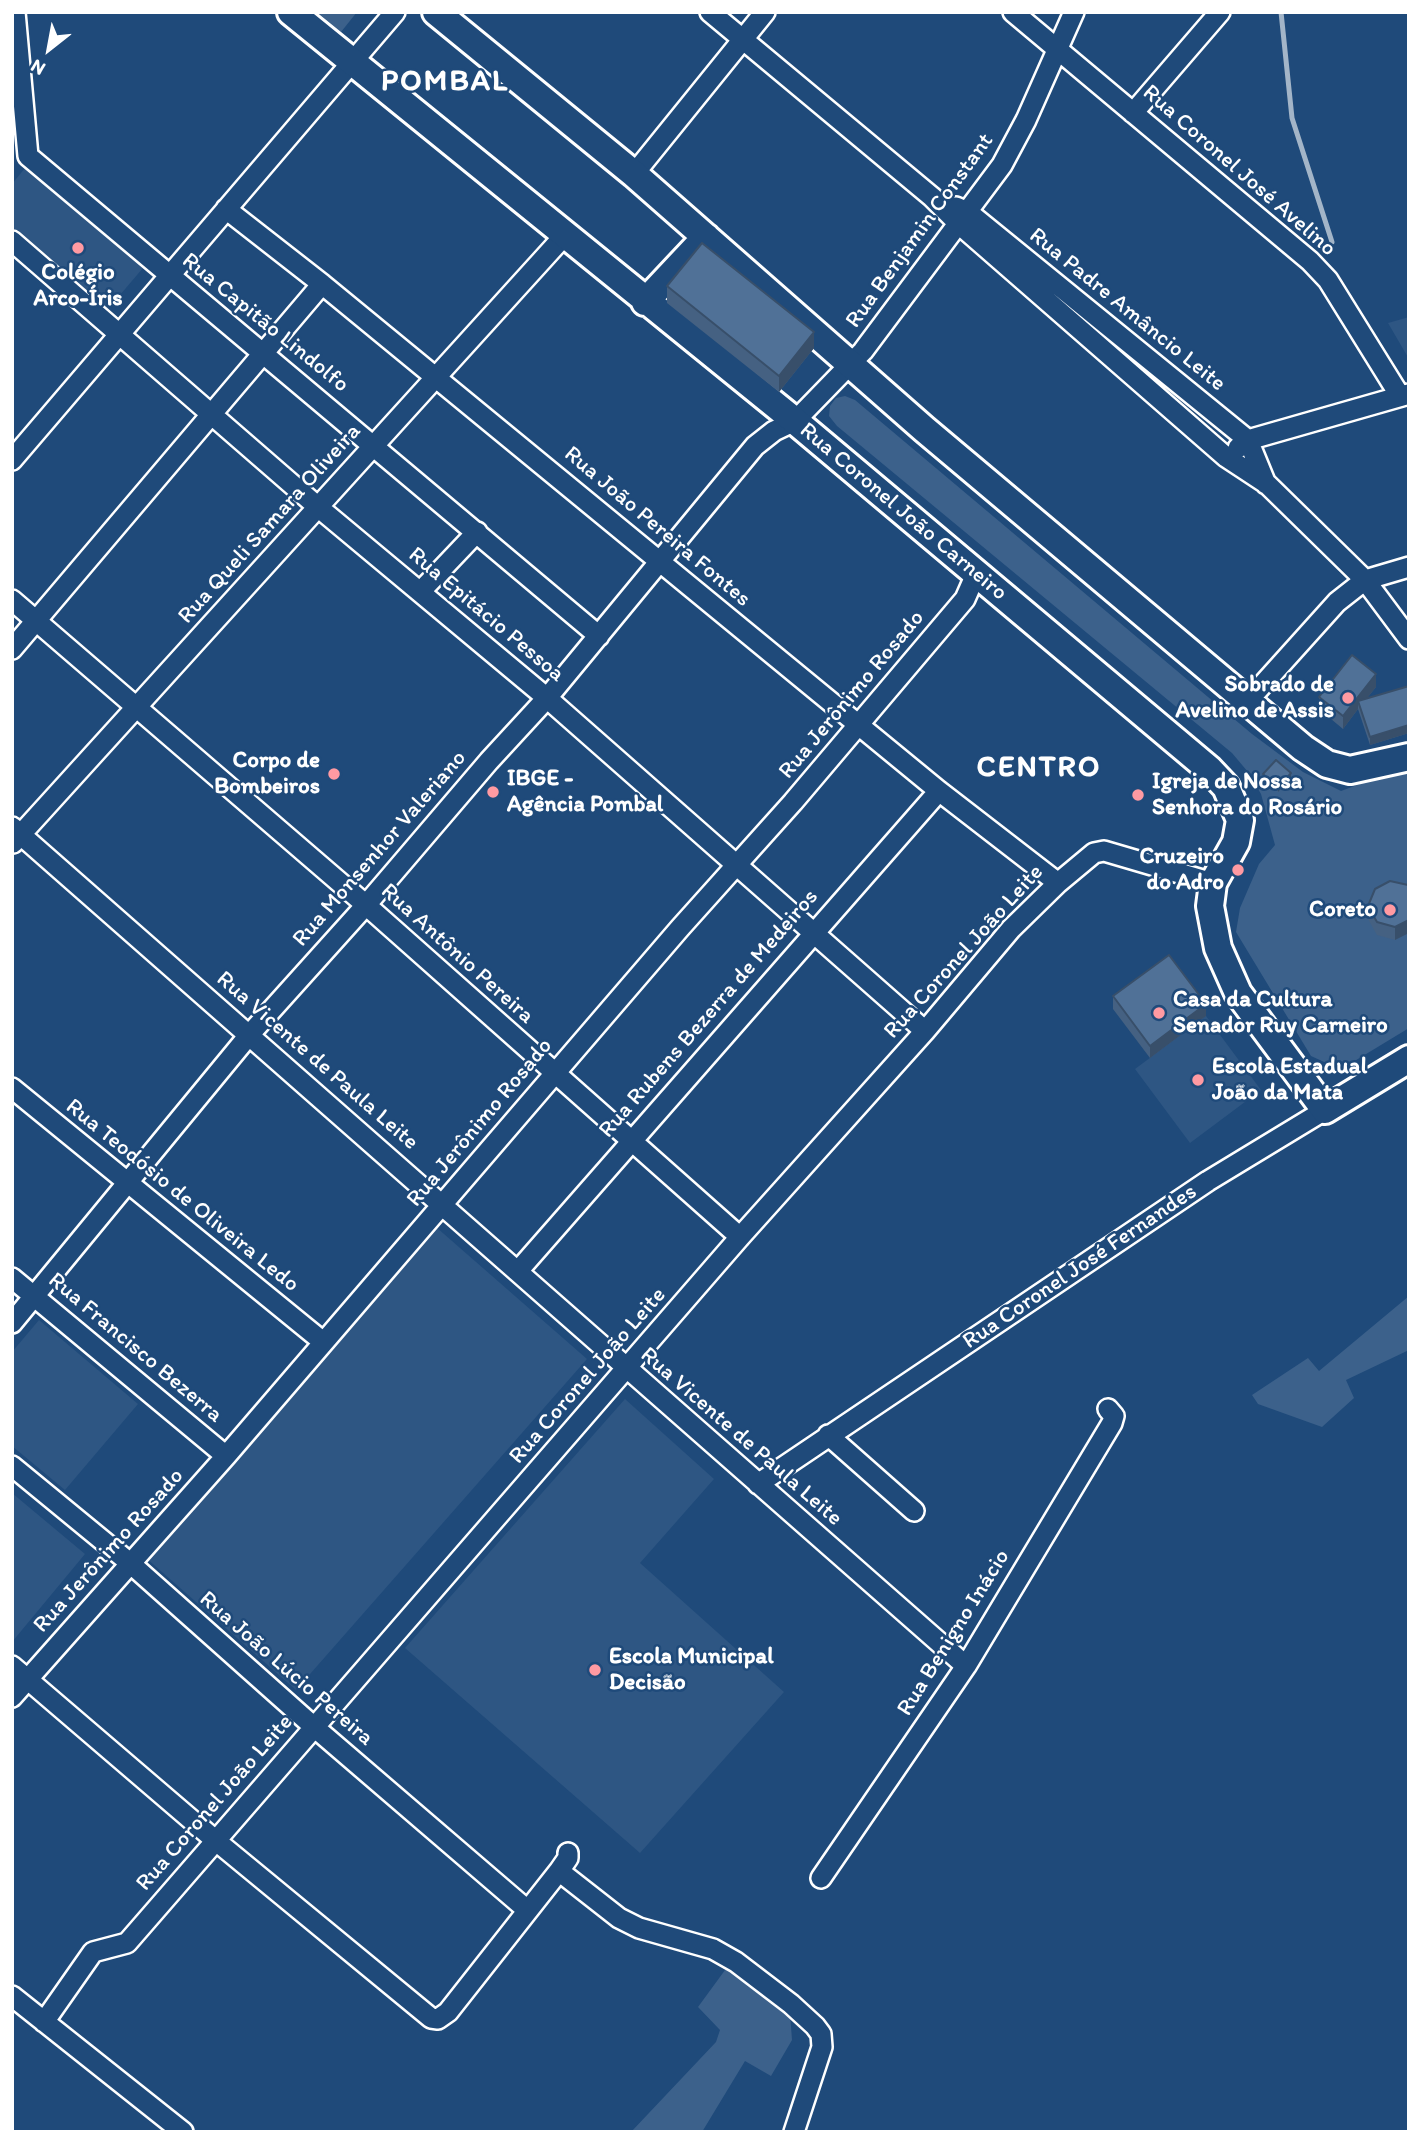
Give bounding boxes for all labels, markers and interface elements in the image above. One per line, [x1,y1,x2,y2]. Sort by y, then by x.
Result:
north arrow [14,14,84,84]
text: N [27,54,49,81]
district label: POMBAL [381,64,509,100]
street label: Rua Coronel José Avelino [1137,79,1341,263]
street label: Rua Benjamin Constant [840,128,1000,334]
street label: Rua Padre Amâncio Leite [1023,222,1231,398]
marker: Colégio Arco-Íris [70,240,86,256]
street label: Rua Capitão Lindolfo [176,247,354,399]
place label: Colégio Arco-Íris [33,259,123,313]
street label: Rua Coronel João Carneiro [793,417,1013,607]
street label: Rua Queli Samara Oliveira [173,418,367,630]
street label: Rua João Pereira Fontes [558,441,756,613]
street label: Rua Epitácio Pessoa [402,542,570,688]
street label: Rua Jerônimo Rosado [773,605,931,785]
place label: Sobrado de Avelino de Assis [1176,671,1334,725]
marker: Sobrado de Avelino de Assis [1340,690,1356,706]
street label: Rua Monsenhor Valeriano [287,745,473,953]
place label: Corpo de Bombeiros [214,747,320,801]
district label: CENTRO [977,750,1101,786]
place label: IBGE - Agência Pombal [507,765,663,819]
marker: Corpo de Bombeiros [326,766,342,782]
place label: Igreja de Nossa Senhora do Rosário [1152,768,1342,822]
marker: IBGE - Agência Pombal [485,784,501,800]
marker: Igreja de Nossa Senhora do Rosário [1130,787,1146,803]
place label: Cruzeiro do Adro [1139,843,1224,897]
street label: Rua Coronel João Leite [878,859,1050,1045]
marker: Cruzeiro do Adro [1230,862,1246,878]
street label: Rua Antônio Pereira [375,878,539,1030]
street label: Rua Rubens Bezerra de Medeiros [593,884,825,1144]
place label: Coreto [1309,896,1376,924]
marker: Coreto [1382,902,1398,918]
street label: Rua Vicente de Paula Leite [210,966,424,1156]
place label: Casa da Cultura Senador Ruy Carneiro [1173,986,1388,1040]
marker: Casa da Cultura Senador Ruy Carneiro [1151,1005,1167,1021]
street label: Rua Jerônimo Rosado [401,1033,559,1213]
place label: Escola Estadual João da Mata [1212,1053,1367,1107]
marker: Escola Estadual João da Mata [1190,1072,1206,1088]
street label: Rua Teodósio de Oliveira Ledo [60,1093,304,1299]
street label: Rua Coronel José Fernandes [958,1178,1202,1356]
street label: Rua Francisco Bezerra [42,1267,228,1429]
street label: Rua Coronel João Leite [504,1282,672,1470]
street label: Rua Vicente de Paula Leite [634,1342,848,1532]
street label: Rua Jerônimo Rosado [28,1463,190,1639]
street label: Rua Benigno Inácio [892,1545,1016,1721]
street label: Rua João Lúcio Pereira [193,1586,379,1752]
place label: Escola Municipal Decisão [609,1643,774,1697]
marker: Escola Municipal Decisão [587,1662,603,1678]
street label: Rua Coronel João Leite [131,1709,299,1897]

